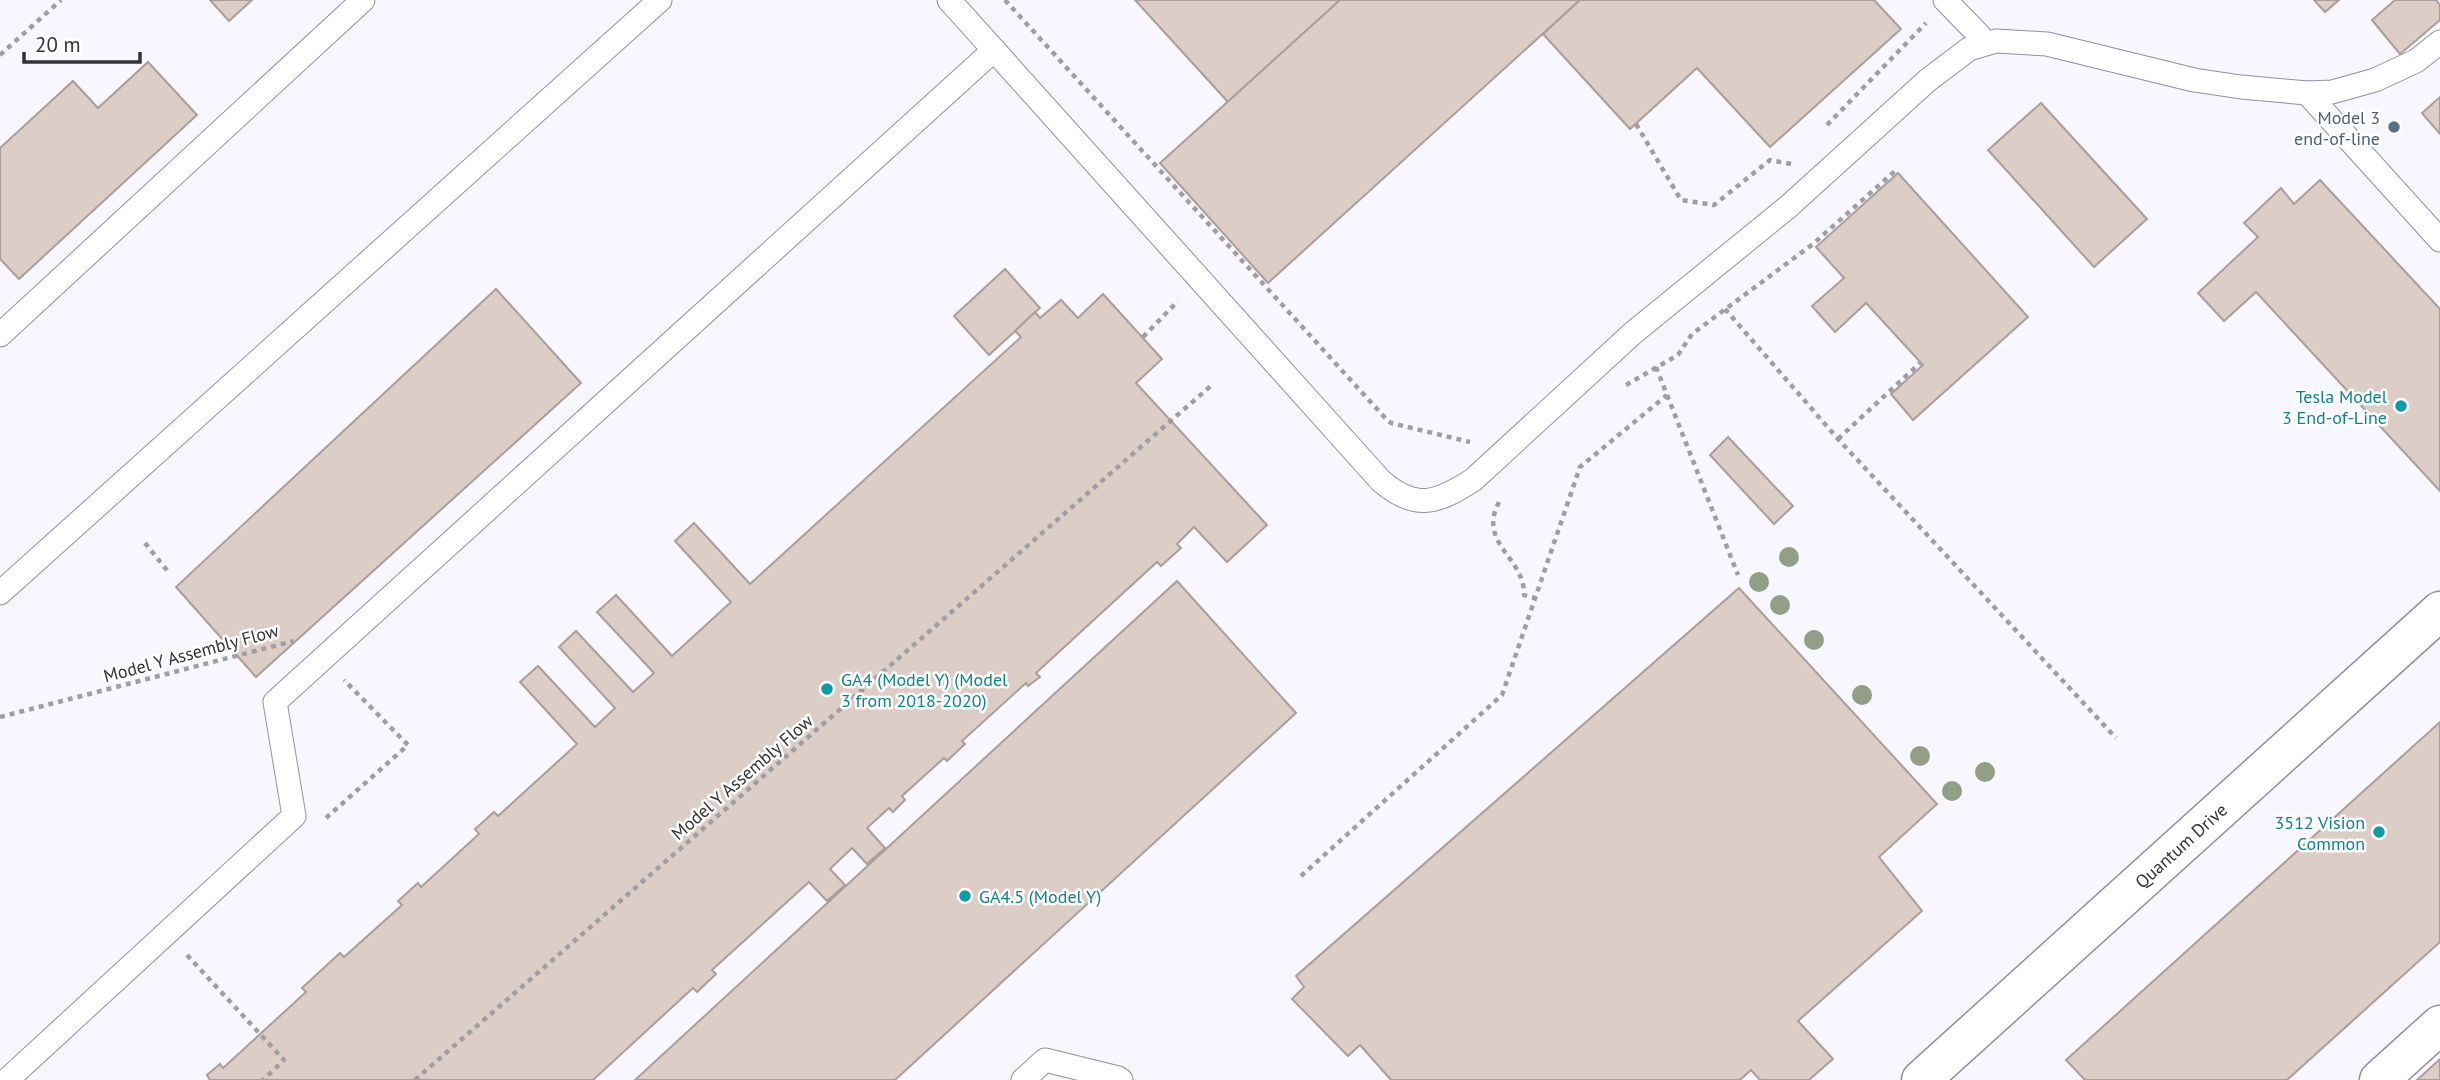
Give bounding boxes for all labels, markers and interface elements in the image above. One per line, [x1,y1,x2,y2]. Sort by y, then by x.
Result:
scale bar [24,21,140,65]
text: 20 m [35,31,81,58]
place label: Model 3 end-of-line [2294,106,2380,150]
marker: Model 3 end-of-line [2386,119,2402,135]
place label: Tesla Model 3 End-of-Line [2282,385,2388,429]
marker: Tesla Model 3 End-of-Line [2393,398,2409,414]
street label: Model Y Assembly Flow [101,618,282,687]
place label: GA4 (Model Y) (Model 3 from 2018-2020) [841,668,1008,712]
marker: GA4 (Model Y) (Model 3 from 2018-2020) [819,681,835,697]
street label: Model Y Assembly Flow [666,709,818,845]
street label: Quantum Drive [2130,798,2232,893]
place label: 3512 Vision Common [2275,811,2365,855]
marker: 3512 Vision Common [2371,824,2387,840]
place label: GA4.5 (Model Y) [979,885,1101,908]
marker: GA4.5 (Model Y) [957,888,973,904]

